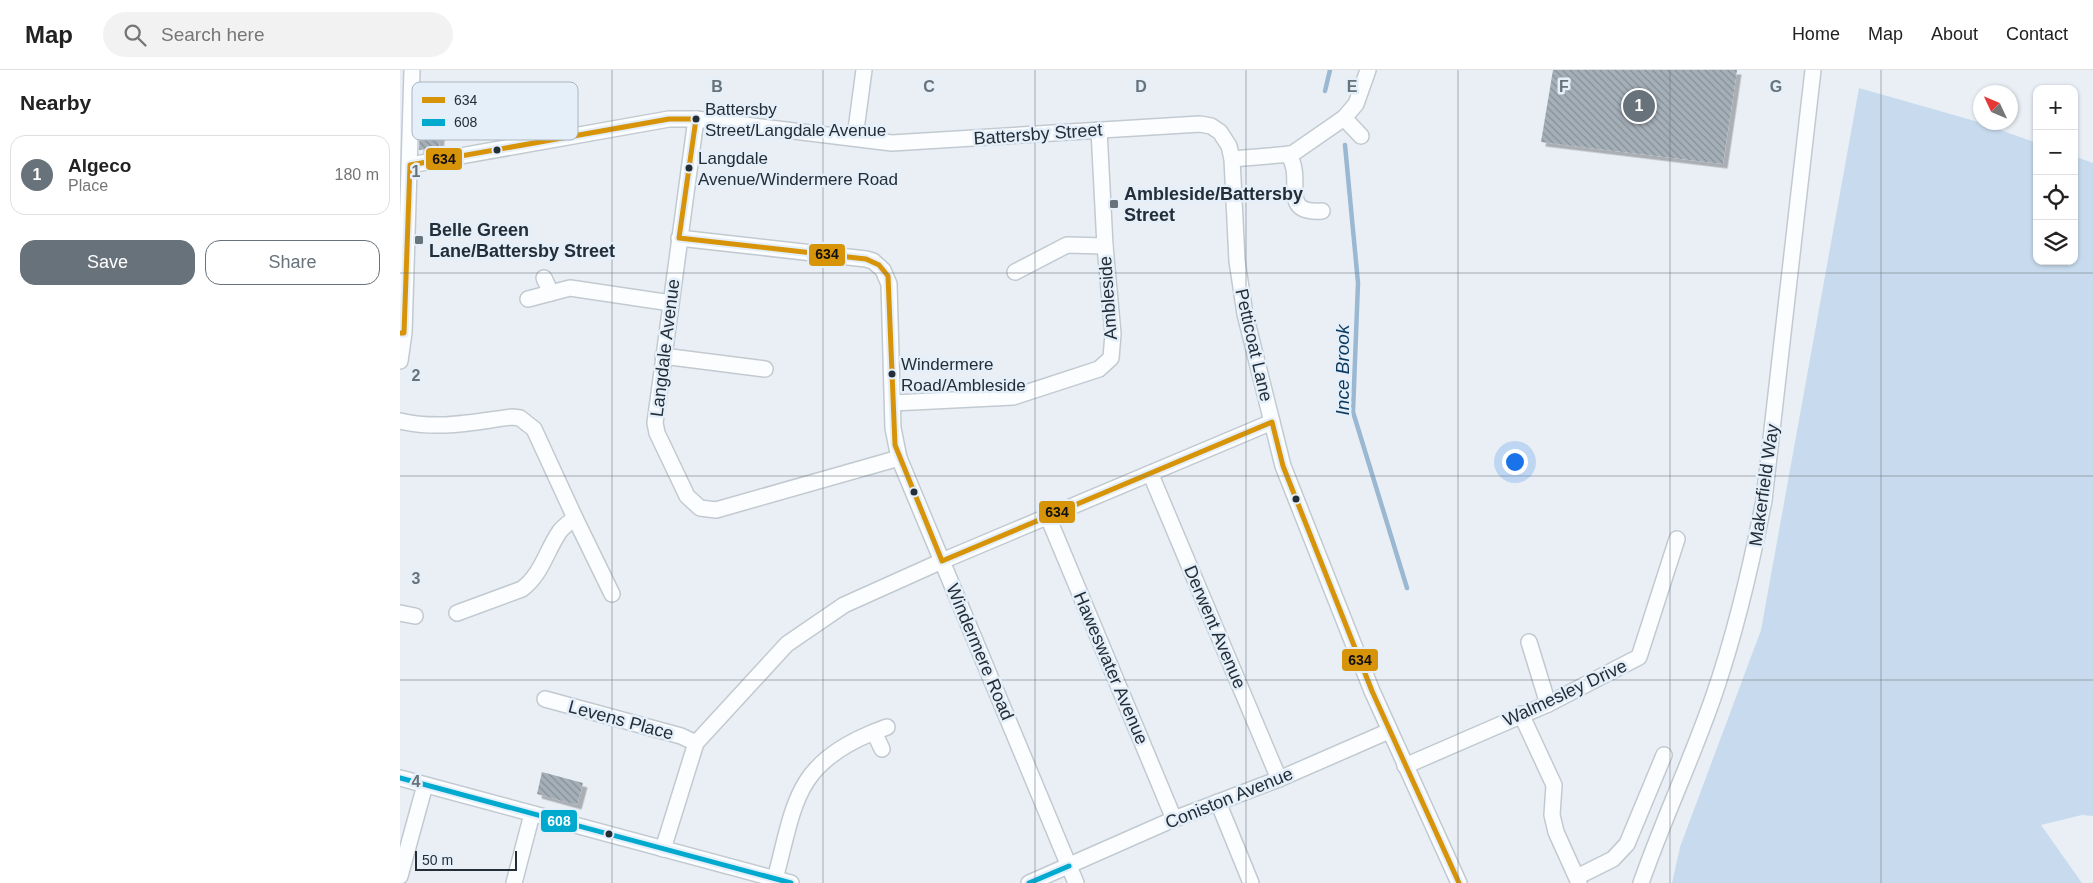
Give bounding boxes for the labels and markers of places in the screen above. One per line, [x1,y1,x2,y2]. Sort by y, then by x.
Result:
pin: 1 [1623,87,1655,125]
place label: Battersby Street/Langdale Avenue [705,100,886,140]
marker: Battersby Street/Langdale Avenue [691,114,701,124]
unlabelled marker [492,145,502,155]
place label: Langdale Avenue/Windermere Road [698,149,898,189]
marker: Langdale Avenue/Windermere Road [684,163,694,173]
place label: Ambleside/Battersby Street [1124,184,1303,225]
marker: Ambleside/Battersby Street [1108,198,1120,210]
place label: Belle Green Lane/Battersby Street [429,220,615,261]
marker: Belle Green Lane/Battersby Street [413,234,425,246]
place label: Windermere Road/Ambleside [901,355,1026,395]
marker: Windermere Road/Ambleside [887,369,897,379]
unlabelled marker [909,487,919,497]
unlabelled marker [1291,494,1301,504]
unlabelled marker [604,829,614,839]

